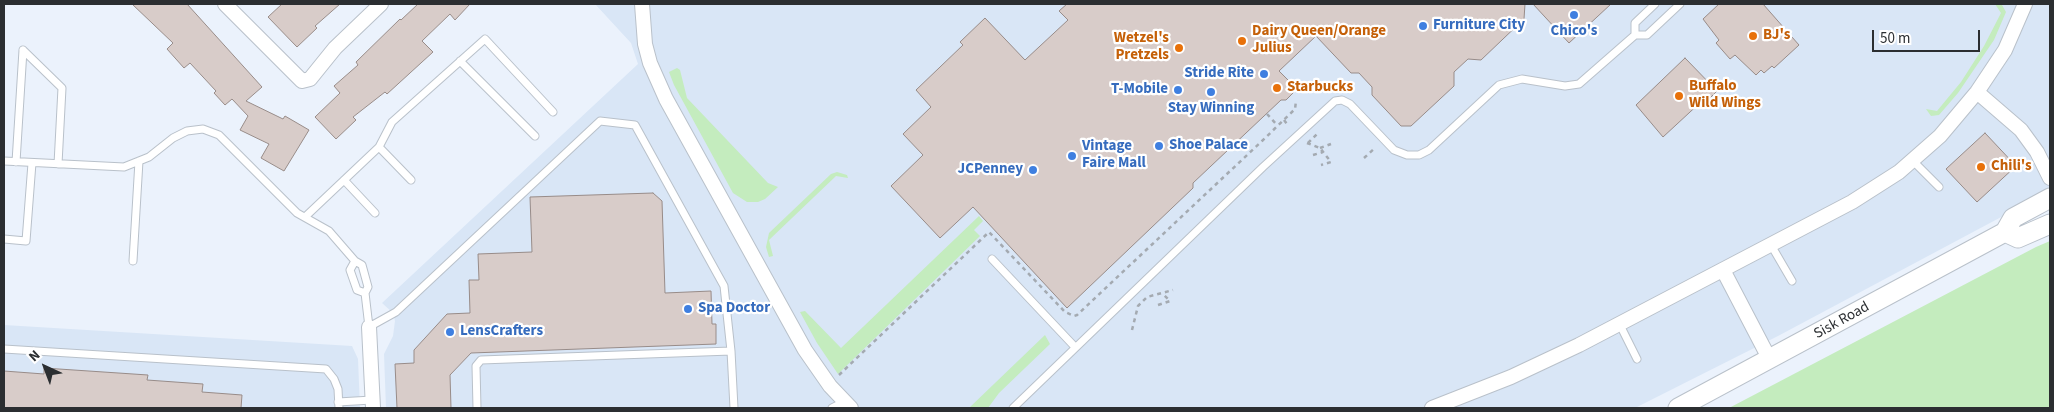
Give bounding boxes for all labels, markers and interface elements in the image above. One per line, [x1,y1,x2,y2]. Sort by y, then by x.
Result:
marker: Chico's [1568,9,1580,21]
place label: Furniture City [1433,17,1525,35]
marker: Furniture City [1417,20,1429,32]
scale bar [1874,20,1982,52]
place label: Dairy Queen/Orange Julius [1252,23,1386,58]
place label: Chico's [1551,23,1597,41]
place label: BJ's [1763,27,1790,45]
text: 50 m [1880,28,1910,49]
place label: Wetzel's Pretzels [1114,30,1169,65]
marker: BJ's [1747,30,1759,42]
marker: Dairy Queen/Orange Julius [1236,35,1248,47]
marker: Wetzel's Pretzels [1173,42,1185,54]
place label: Stride Rite [1184,65,1254,83]
marker: Stride Rite [1258,68,1270,80]
place label: Buffalo Wild Wings [1689,78,1761,113]
place label: Starbucks [1287,79,1353,97]
place label: T-Mobile [1111,81,1168,99]
marker: Starbucks [1271,82,1283,94]
marker: T-Mobile [1172,84,1184,96]
marker: Stay Winning [1205,86,1217,98]
marker: Buffalo Wild Wings [1673,90,1685,102]
place label: Stay Winning [1168,100,1254,118]
place label: Shoe Palace [1169,137,1248,155]
place label: Vintage Faire Mall [1082,138,1146,173]
marker: Shoe Palace [1153,140,1165,152]
marker: Vintage Faire Mall [1066,150,1078,162]
place label: Chili's [1991,158,2032,176]
place label: JCPenney [958,161,1023,179]
marker: Chili's [1975,161,1987,173]
marker: JCPenney [1027,164,1039,176]
street label: Sisk Road [1811,298,1873,344]
place label: Spa Doctor [698,300,770,318]
marker: Spa Doctor [682,303,694,315]
place label: LensCrafters [460,323,543,341]
marker: LensCrafters [444,326,456,338]
north arrow [20,342,70,392]
text: N [25,346,45,367]

